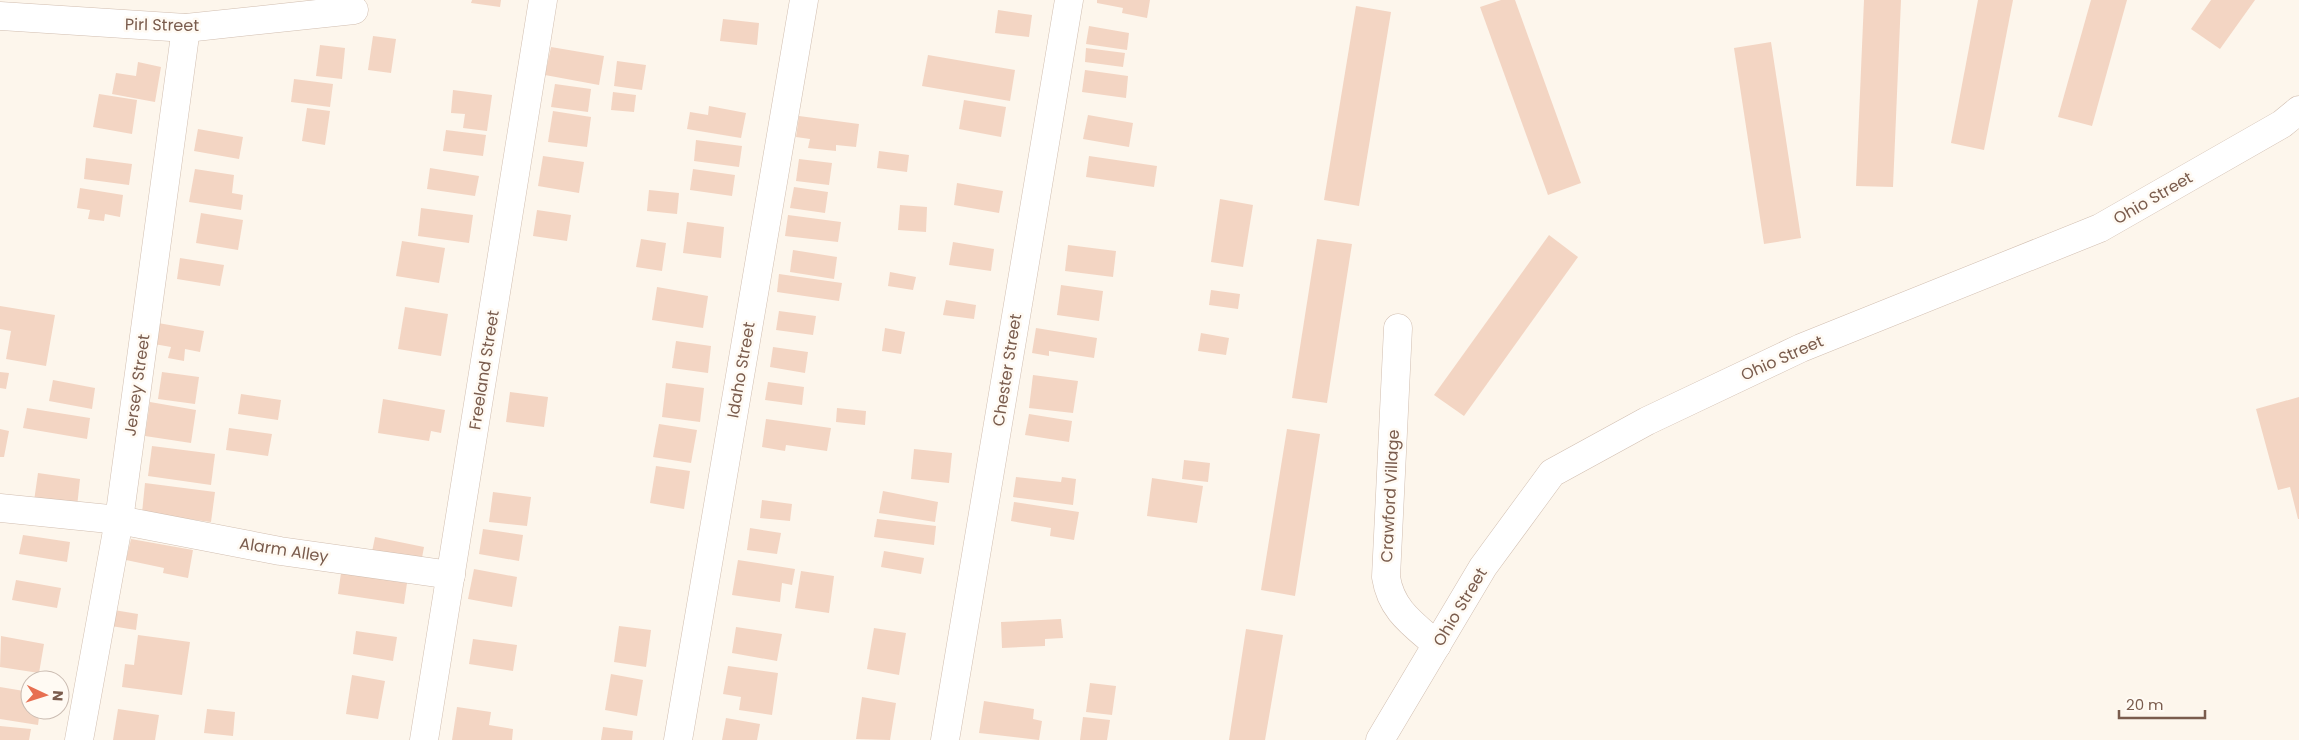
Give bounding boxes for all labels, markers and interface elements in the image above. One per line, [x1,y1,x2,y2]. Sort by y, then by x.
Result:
street label: Pirl Street [125,13,199,37]
street label: Ohio Street [2109,166,2197,230]
street label: Freeland Street [463,308,505,431]
street label: Chester Street [987,312,1027,428]
street label: Idaho Street [721,320,761,420]
street label: Ohio Street [1737,330,1827,386]
street label: Jersey Street [118,332,156,437]
street label: Crawford Village [1375,429,1405,563]
street label: Alarm Alley [238,532,330,568]
street label: Ohio Street [1427,563,1493,651]
north arrow [20,670,70,720]
scale bar [2119,688,2205,720]
text: N [48,690,68,702]
text: 20 m [2126,694,2164,715]

